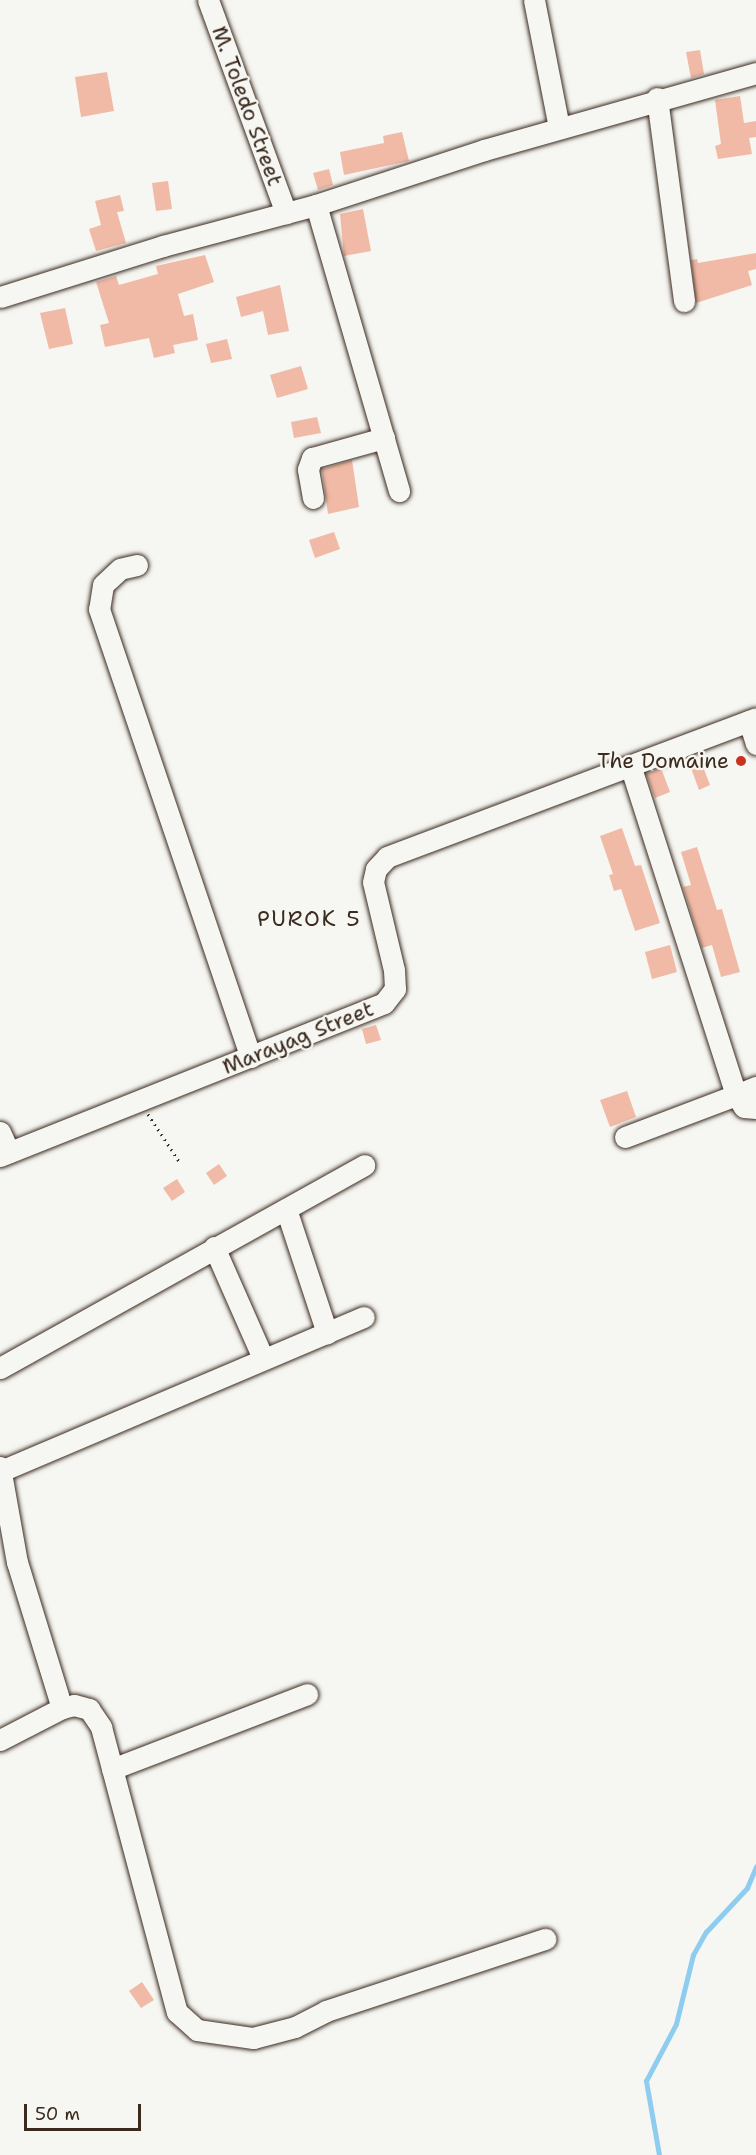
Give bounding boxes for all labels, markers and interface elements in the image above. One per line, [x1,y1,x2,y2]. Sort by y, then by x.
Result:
street label: M. Toledo Street [206,23,288,189]
place label: The Domaine [597,748,729,774]
marker: The Domaine [734,754,748,768]
district label: PUROK 5 [257,906,361,932]
street label: Marayag Street [219,996,377,1080]
scale bar [27,2092,144,2130]
text: 50 m [35,2102,80,2126]

